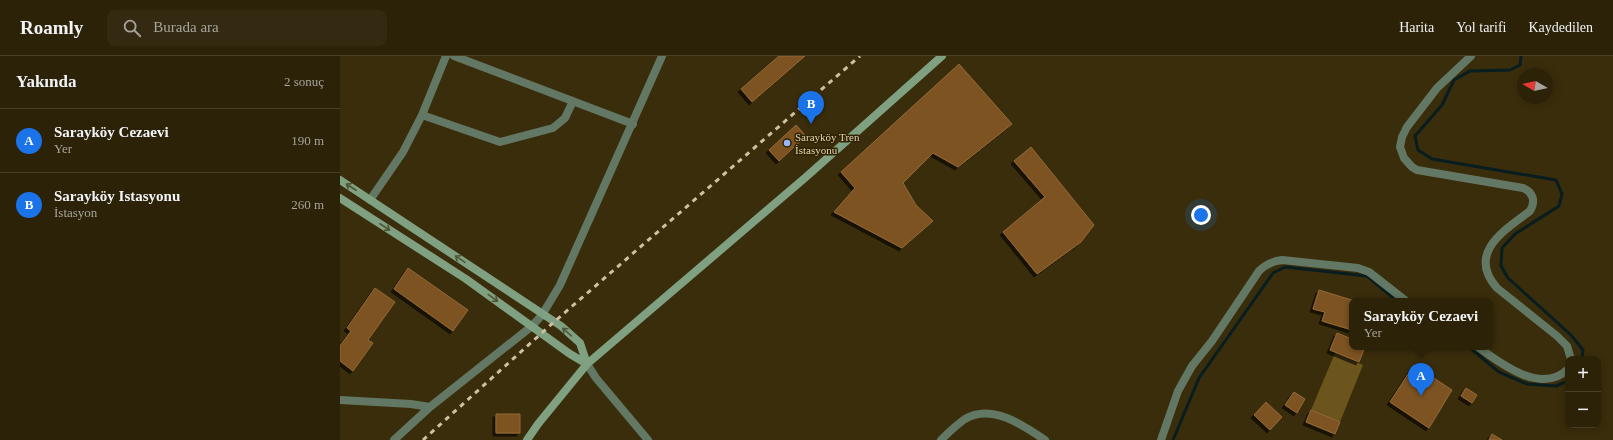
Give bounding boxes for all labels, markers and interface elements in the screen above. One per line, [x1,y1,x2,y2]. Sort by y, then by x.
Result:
search box [107,10,387,46]
text: Roamly [20,17,83,38]
icon: search [121,17,143,39]
text: Burada ara [153,19,219,35]
text: Harita [1399,20,1434,35]
text: Yol tarifi [1456,20,1506,35]
text: Kaydedilen [1528,20,1593,35]
north arrow [1517,68,1553,104]
text: Yakında [16,72,76,91]
text: 2 sonuç [284,74,324,89]
pin: B [798,91,824,124]
text: Sarayköy Cezaevi [54,124,169,140]
place label: Sarayköy Tren İstasyonu [795,131,860,156]
text: A [24,133,34,148]
text: 190 m [291,133,324,148]
marker: Sarayköy Tren İstasyonu [782,138,792,148]
text: Yer [54,141,72,156]
one-way arrow [346,183,357,191]
text: Sarayköy Istasyonu [54,188,180,204]
text: B [25,197,33,212]
text: 260 m [291,197,324,212]
text: İstasyon [54,205,97,220]
your location [1191,205,1211,225]
one-way arrow [379,223,391,231]
one-way arrow [454,255,465,263]
one-way arrow [487,294,498,302]
popup [1349,298,1493,350]
text: Sarayköy Cezaevi [1364,308,1478,324]
text: Yer [1364,325,1382,340]
one-way arrow [562,327,572,337]
map controls [1565,356,1601,428]
button: + [1565,356,1601,392]
pin: A [1408,363,1434,396]
button: − [1565,392,1601,428]

